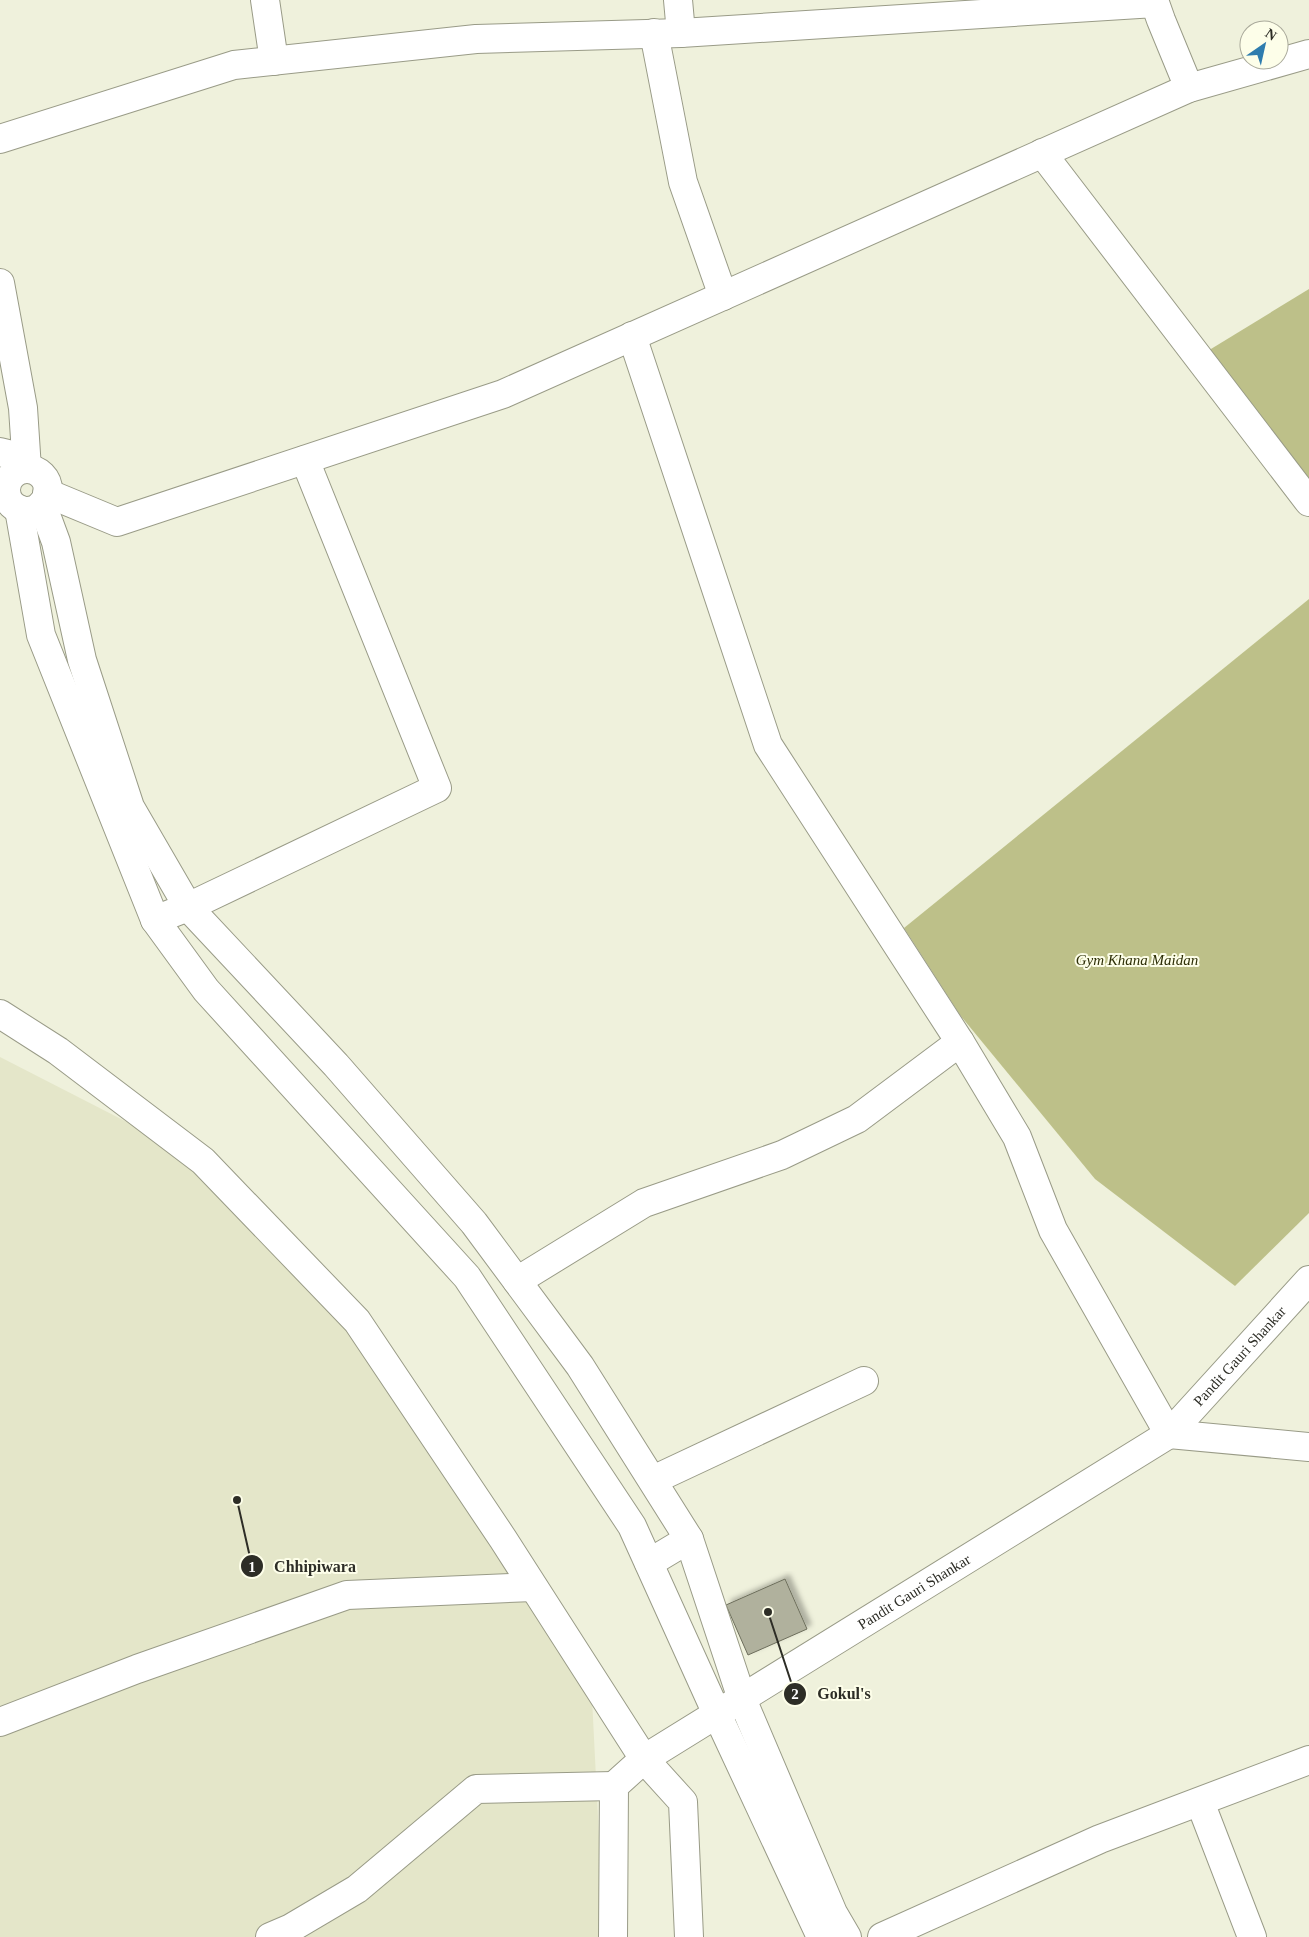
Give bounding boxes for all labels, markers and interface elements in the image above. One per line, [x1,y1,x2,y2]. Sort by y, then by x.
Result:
north arrow [1239,20,1289,70]
text: N [1263,26,1279,44]
park label: Gym Khana Maidan [1076,952,1198,968]
street label: Pandit Gauri Shankar [1190,1303,1289,1409]
callout: Chhipiwara [239,1551,366,1582]
street label: Pandit Gauri Shankar [855,1551,973,1633]
text: Chhipiwara [274,1558,356,1576]
text: 1 [248,1559,256,1575]
callout: Gokul's [782,1678,881,1709]
text: Gokul's [817,1685,871,1702]
text: 2 [791,1686,799,1702]

